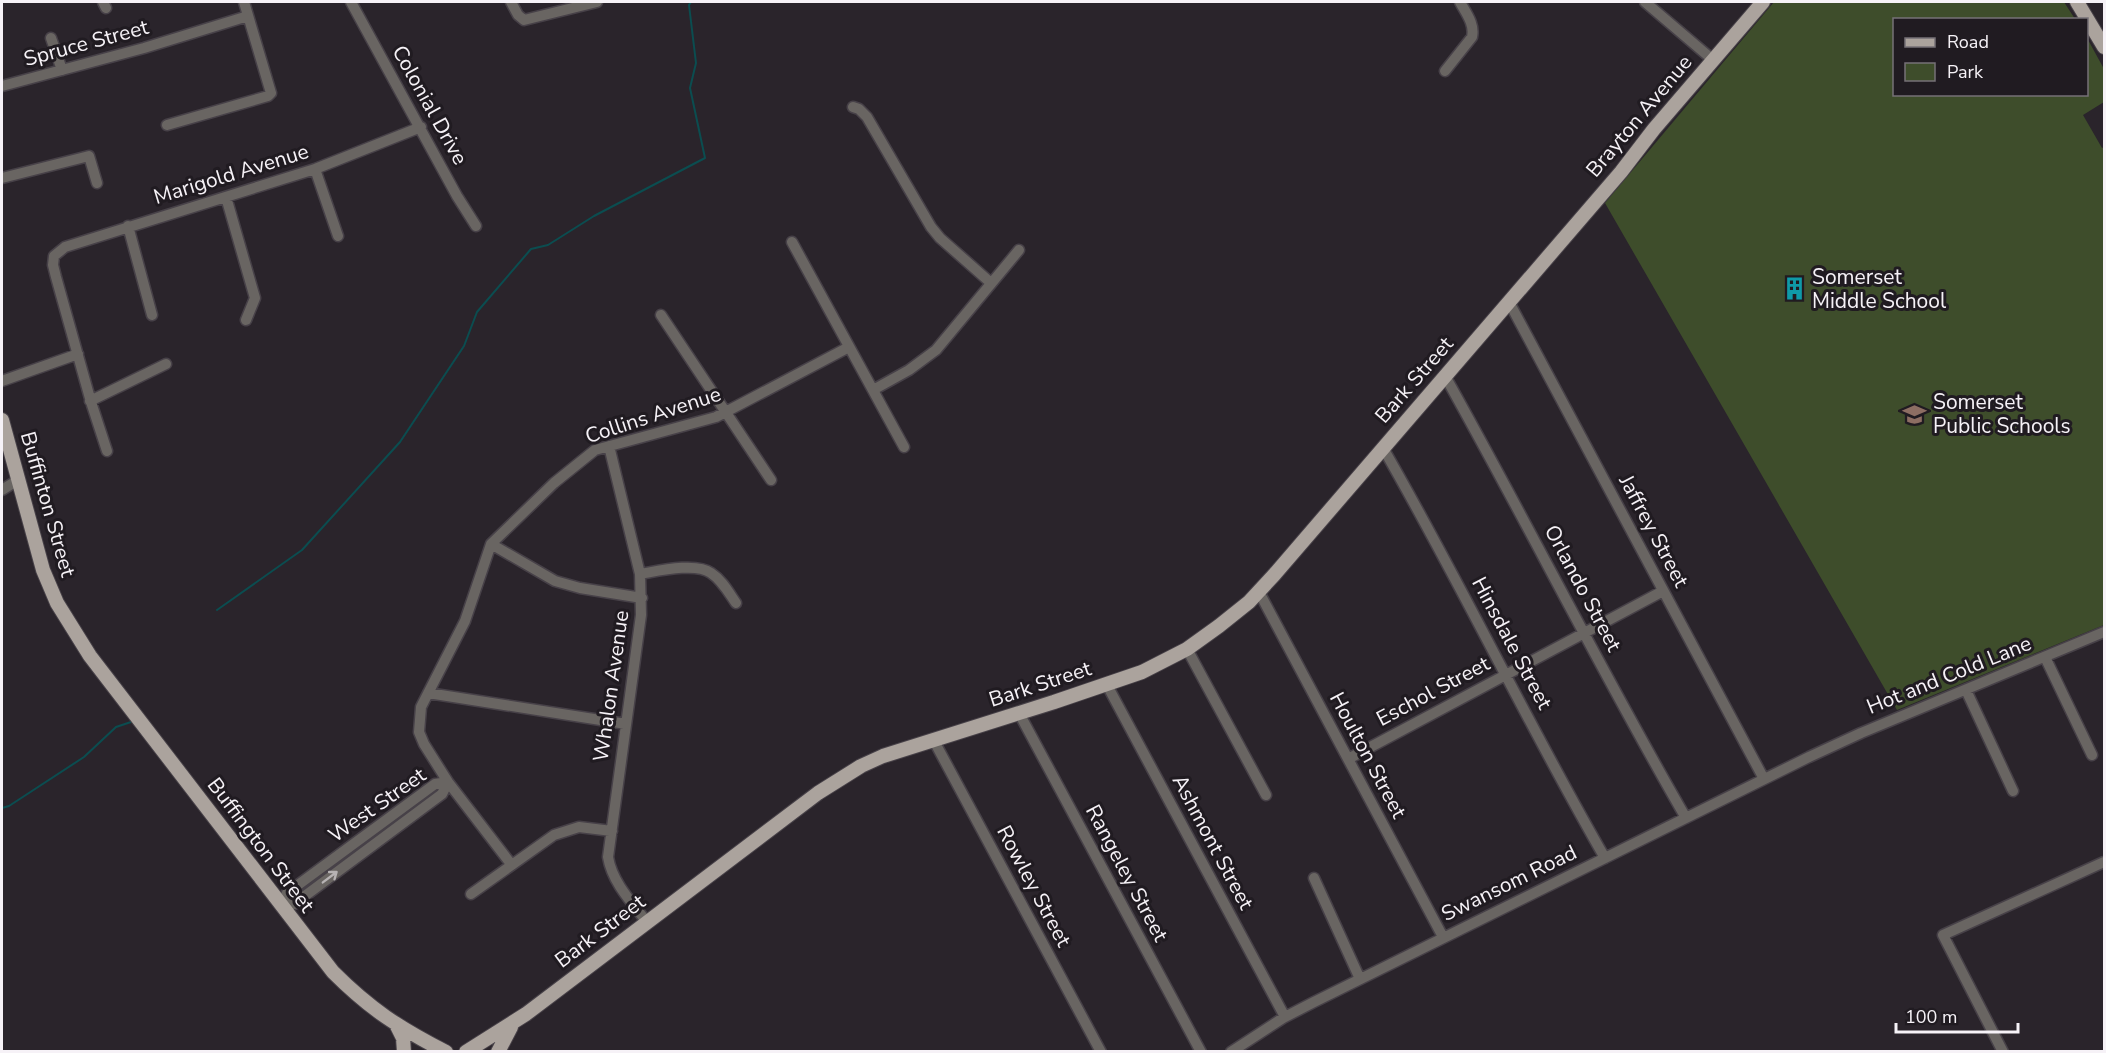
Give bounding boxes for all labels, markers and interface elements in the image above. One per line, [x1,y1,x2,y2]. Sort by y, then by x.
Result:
street label: Spruce Street [21,13,152,73]
legend [1893,18,2088,96]
text: Road [1947,30,1989,54]
street label: Colonial Drive [386,40,474,170]
street label: Brayton Avenue [1580,49,1698,183]
text: Park [1947,60,1984,84]
street label: Marigold Avenue [150,137,312,211]
place label: Somerset Middle School [1812,263,1947,315]
building icon: Somerset Middle School [1781,276,1807,302]
street label: Bark Street [1369,330,1460,429]
street label: Collins Avenue [581,380,725,450]
place label: Somerset Public Schools [1933,388,2071,440]
school or university icon: Somerset Public Schools [1902,401,1928,427]
street label: Buffinton Street [14,428,82,580]
street label: Jaffrey Street [1612,469,1696,593]
street label: Orlando Street [1538,520,1628,657]
street label: Hinsdale Street [1465,572,1559,715]
street label: Whalon Avenue [587,608,635,764]
street label: Hot and Cold Lane [1862,629,2036,721]
street label: Eschol Street [1371,649,1495,733]
street label: Bark Street [985,654,1095,714]
street label: Houlton Street [1323,687,1413,824]
street label: West Street [323,761,432,849]
street label: Ashmont Street [1166,770,1261,915]
street label: Buffington Street [201,772,321,919]
street label: Rangeley Street [1079,800,1175,947]
street label: Rowley Street [990,820,1078,952]
street label: Swansom Road [1437,838,1581,928]
one-way arrow [322,870,338,883]
street label: Bark Street [549,888,651,974]
scale bar [1896,996,2018,1034]
text: 100 m [1905,1005,1957,1029]

